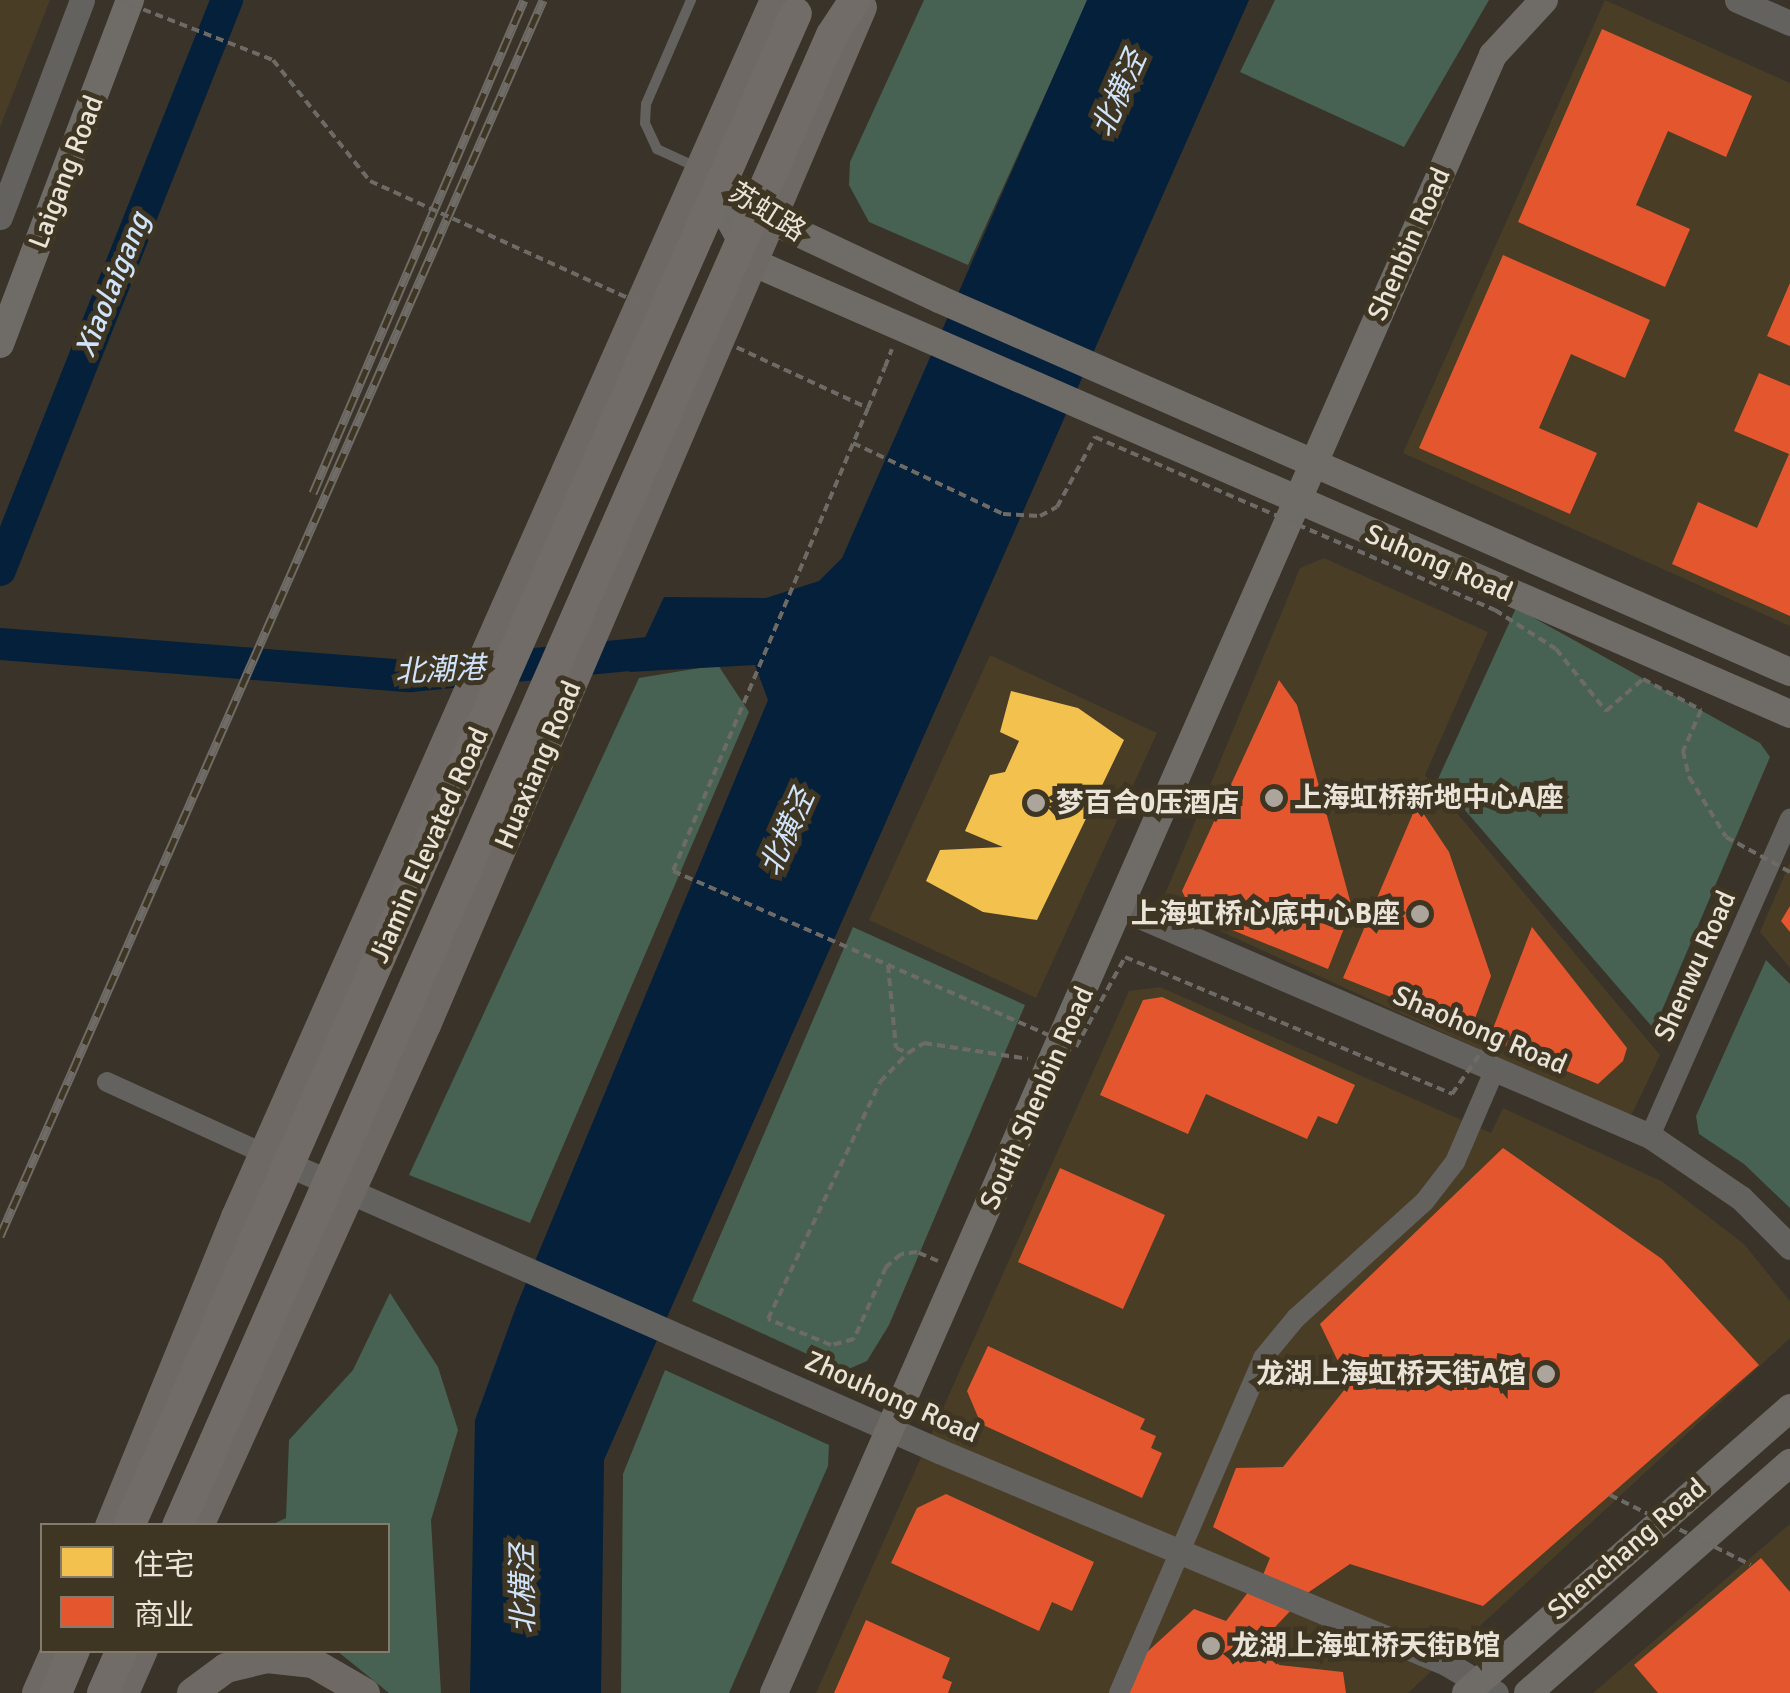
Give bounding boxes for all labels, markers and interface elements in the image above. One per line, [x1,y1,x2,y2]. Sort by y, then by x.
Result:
water label: 北横泾 [1085,46,1155,142]
street label: Laigang Road [21,91,111,253]
street label: Shenbin Road [1360,162,1458,326]
street label: 苏虹路 [722,175,812,249]
water label: Xiaolaigang [68,208,158,362]
street label: Suhong Road [1360,517,1518,609]
water label: 北潮港 [394,651,486,691]
street label: Huaxiang Road [488,676,588,854]
street label: Jiamin Elevated Road [362,722,496,968]
place label: 上海虹桥新地中心A座 [1294,781,1564,815]
water label: 北横泾 [753,785,823,881]
place label: 梦百合0压酒店 [1056,786,1239,820]
marker: 上海虹桥新地中心A座 [1263,787,1285,809]
marker: 梦百合0压酒店 [1025,792,1047,814]
street label: Shenwu Road [1647,885,1743,1047]
place label: 上海虹桥心底中心B座 [1131,897,1400,931]
marker: 上海虹桥心底中心B座 [1409,903,1431,925]
street label: Shaohong Road [1388,978,1572,1082]
street label: South Shenbin Road [973,981,1101,1215]
street label: Zhouhong Road [800,1344,984,1450]
place label: 龙湖上海虹桥天街A馆 [1256,1357,1526,1391]
marker: 龙湖上海虹桥天街A馆 [1535,1363,1557,1385]
street label: Shenchang Road [1541,1471,1713,1627]
legend [40,1523,390,1653]
water label: 北横泾 [505,1544,543,1634]
text: 住宅 [134,1547,194,1584]
text: 商业 [134,1597,194,1634]
place label: 龙湖上海虹桥天街B馆 [1231,1629,1500,1663]
marker: 龙湖上海虹桥天街B馆 [1200,1635,1222,1657]

